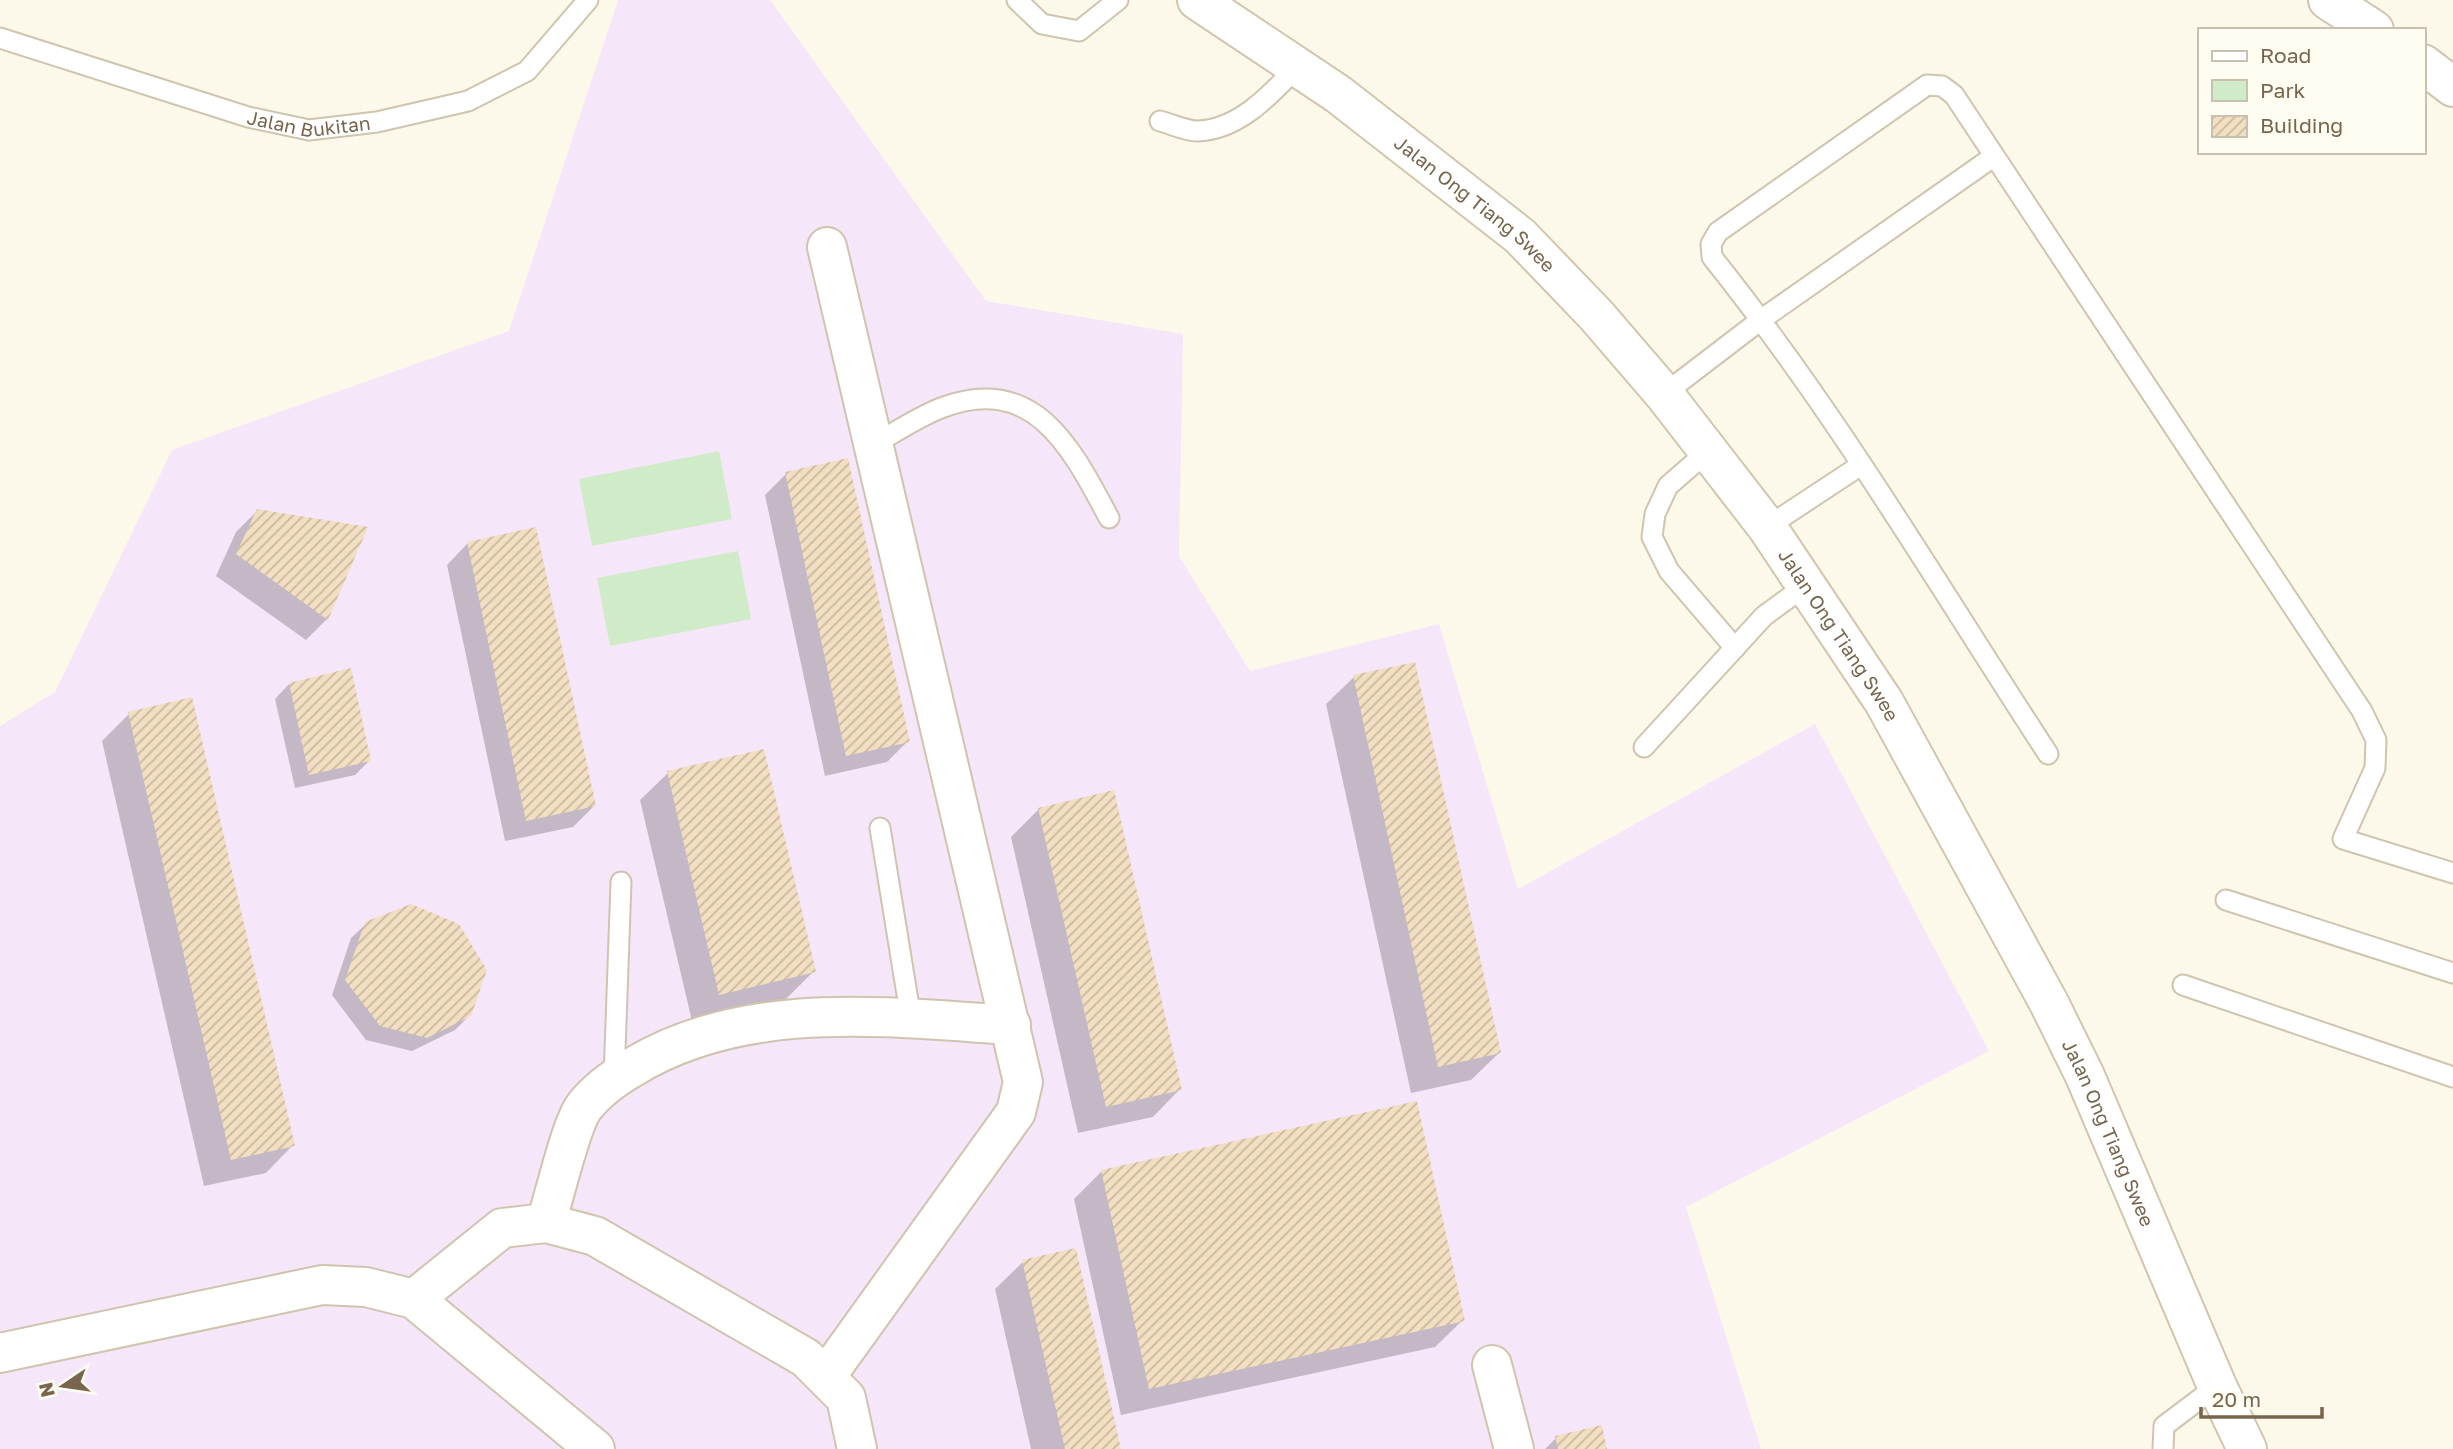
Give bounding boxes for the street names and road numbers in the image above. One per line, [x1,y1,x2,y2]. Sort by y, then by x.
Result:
street label: Jalan Bukitan [245,105,372,142]
street label: Jalan Ong Tiang Swee [1390,130,1560,276]
street label: Jalan Ong Tiang Swee [1774,544,1904,725]
street label: Jalan Ong Tiang Swee [2058,1035,2160,1230]

